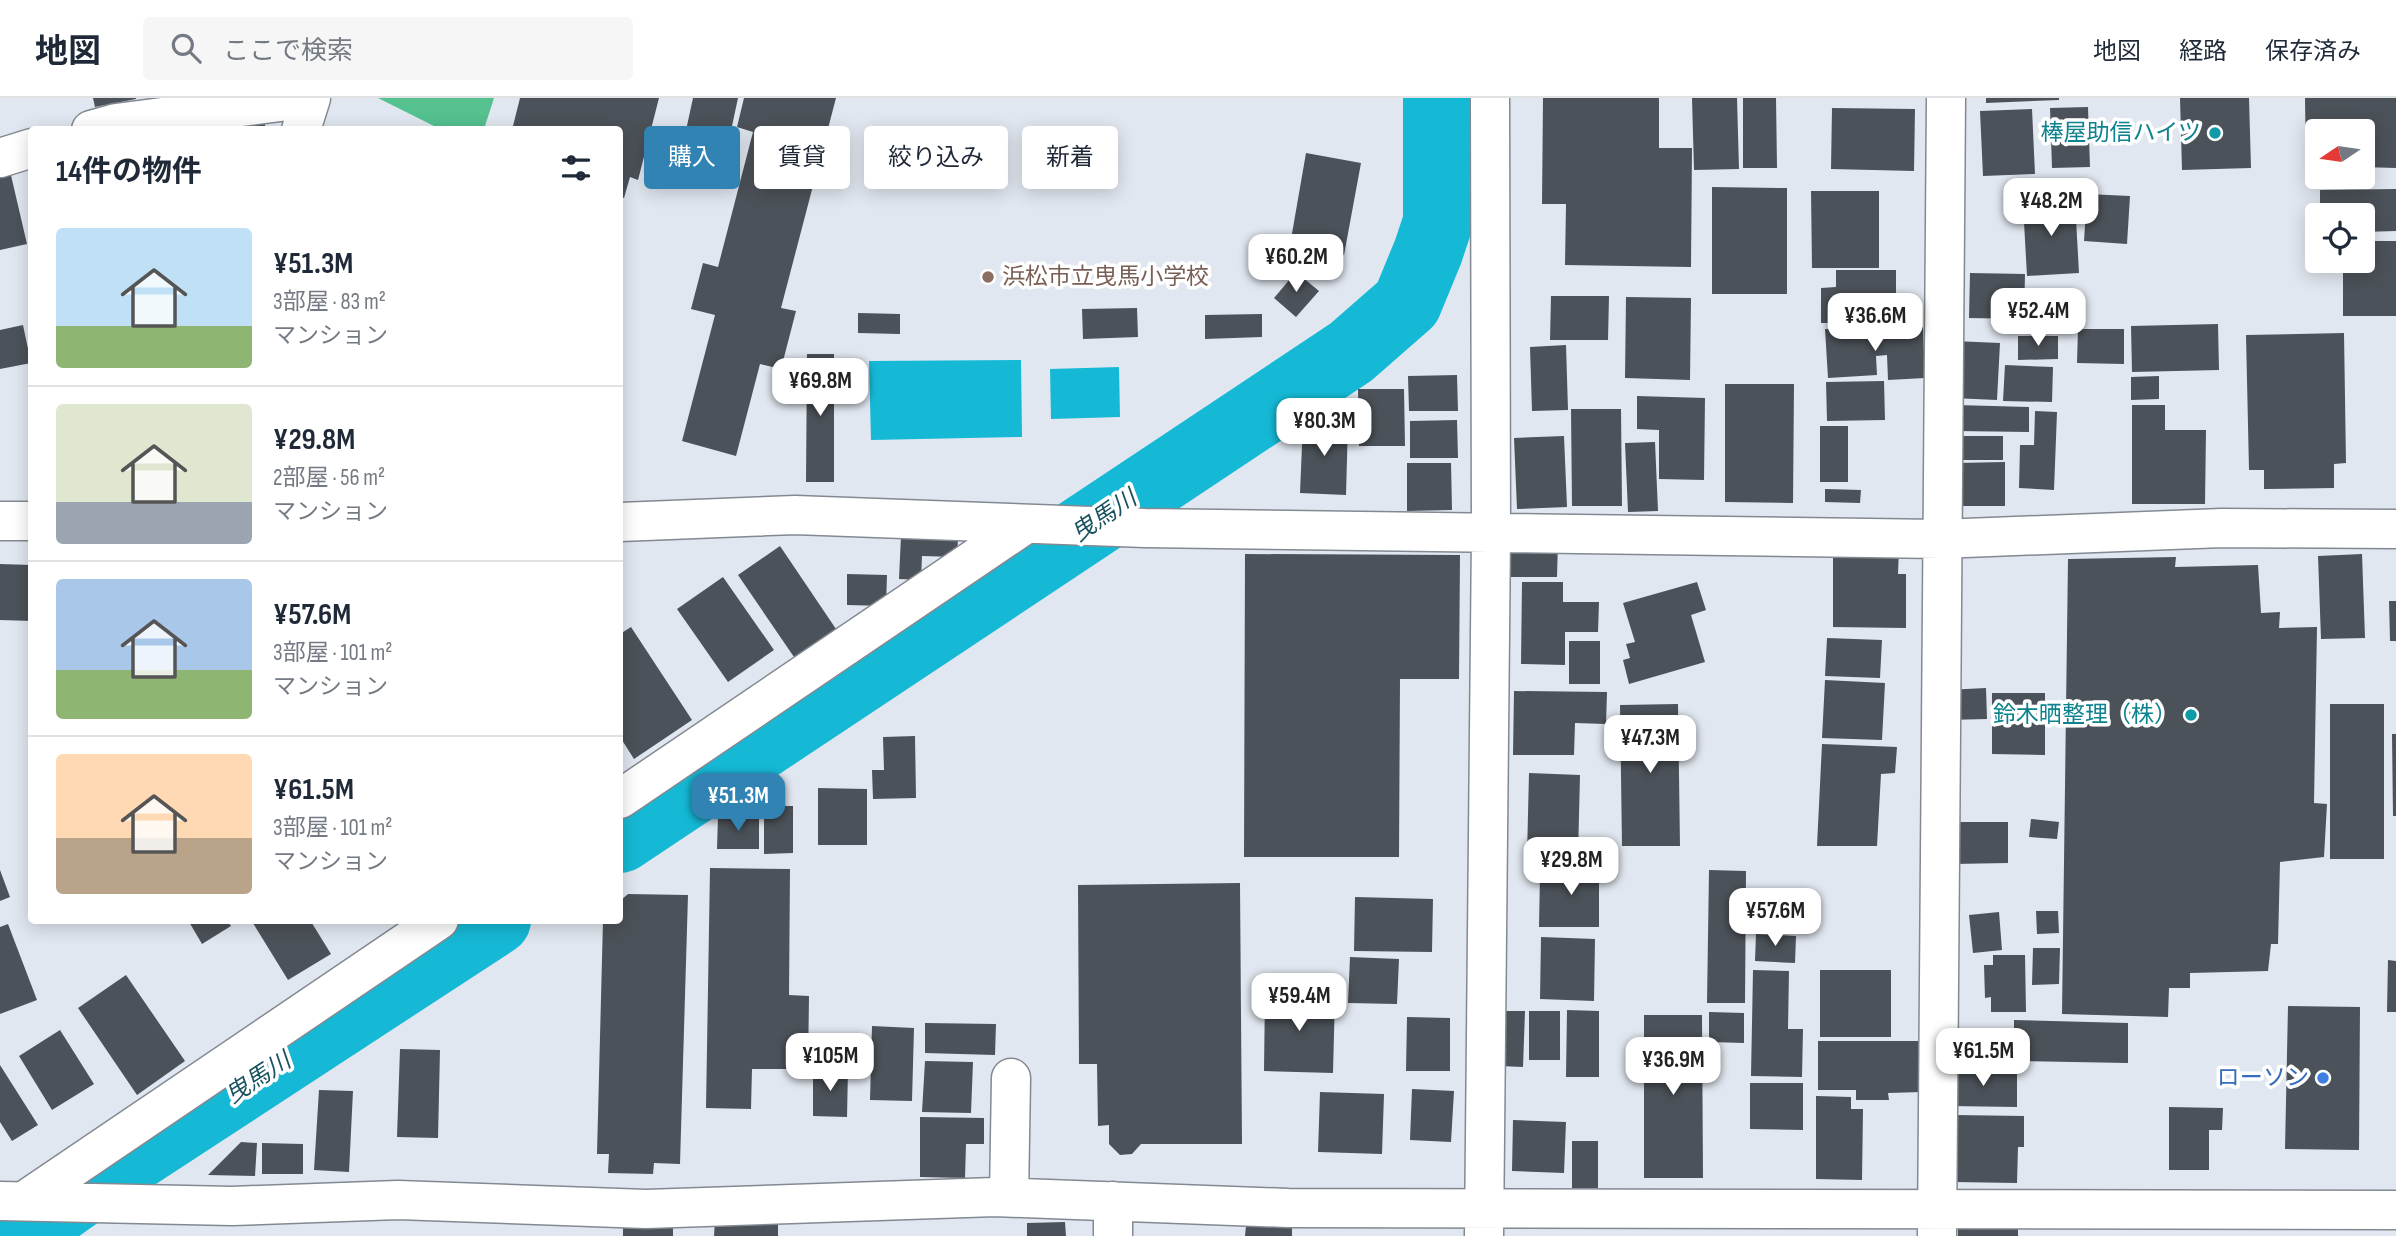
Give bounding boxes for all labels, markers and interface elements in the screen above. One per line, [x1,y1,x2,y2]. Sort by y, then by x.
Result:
search box [143,17,633,80]
icon: search [167,29,205,67]
text: 地図 [35,32,101,72]
text: ここで検索 [223,36,353,67]
text: 地図 [2093,37,2141,66]
text: 経路 [2179,37,2227,66]
text: 保存済み [2265,37,2361,66]
place label: 棒屋助信ハイツ [2040,119,2201,147]
north arrow [2305,119,2375,189]
map controls [2305,119,2375,273]
marker: 棒屋助信ハイツ [2207,125,2223,141]
chip: 購入 [644,126,740,189]
chip: 賃貸 [754,126,850,189]
chip: 絞り込み [864,126,1008,189]
chip: 新着 [1022,126,1118,189]
icon: filters [557,149,595,187]
text: 14件の物件 [56,154,202,190]
pin: ¥48.2M [1994,178,2108,238]
text: ¥48.2M [2019,187,2083,215]
button: locate [2305,203,2375,273]
pin: ¥60.2M [1239,234,1353,294]
text: ¥60.2M [1264,243,1328,271]
text: ¥51.3M [273,246,353,282]
icon: home [112,256,196,340]
place label: 浜松市立曳馬小学校 [1002,263,1209,291]
marker: 浜松市立曳馬小学校 [980,269,996,285]
text: 3部屋 · 83 m² [273,288,386,316]
pin: ¥52.4M [1981,288,2095,348]
pin: ¥36.6M [1818,294,1932,353]
text: ¥52.4M [2007,297,2069,325]
text: ¥36.6M [1844,302,1906,330]
text: マンション [273,322,388,350]
pin: ¥69.8M [763,358,877,418]
text: ¥69.8M [788,367,852,395]
pin: ¥80.3M [1267,398,1381,458]
text: ¥80.3M [1292,407,1356,435]
text: ¥29.8M [273,422,355,458]
icon: home [112,432,196,516]
text: 2部屋 · 56 m² [273,464,385,492]
water label: 曳馬川 [1066,482,1144,548]
text: マンション [273,498,388,526]
text: ¥57.6M [273,597,351,633]
icon: home [112,607,196,691]
text: 3部屋 · 101 m² [273,639,392,667]
text: マンション [273,673,388,701]
place label: 鈴木晒整理（株） [1993,701,2177,729]
marker: 鈴木晒整理（株） [2183,707,2199,723]
pin: ¥47.3M [1593,716,1707,775]
text: ¥47.3M [1620,724,1680,752]
text: ¥61.5M [273,772,354,808]
pin: ¥51.3M [681,774,795,833]
icon: home [112,782,196,866]
text: ¥51.3M [707,782,769,810]
text: 3部屋 · 101 m² [273,814,392,842]
pin: ¥29.8M [1514,838,1628,897]
text: ¥29.8M [1539,846,1603,874]
text: マンション [273,848,388,876]
pin: ¥57.6M [1718,888,1832,948]
text: ¥57.6M [1745,897,1805,925]
pin: ¥59.4M [1242,974,1356,1033]
text: ¥59.4M [1267,982,1331,1010]
pin: ¥61.5M [1926,1028,2040,1088]
pin: ¥105M [781,1034,879,1093]
text: ¥61.5M [1952,1037,2014,1065]
pin: ¥36.9M [1616,1038,1730,1097]
text: ¥105M [802,1042,858,1070]
water label: 曳馬川 [220,1045,299,1110]
text: ¥36.9M [1642,1046,1704,1074]
place label: ローソン [2217,1064,2309,1092]
marker: ローソン [2315,1070,2331,1086]

